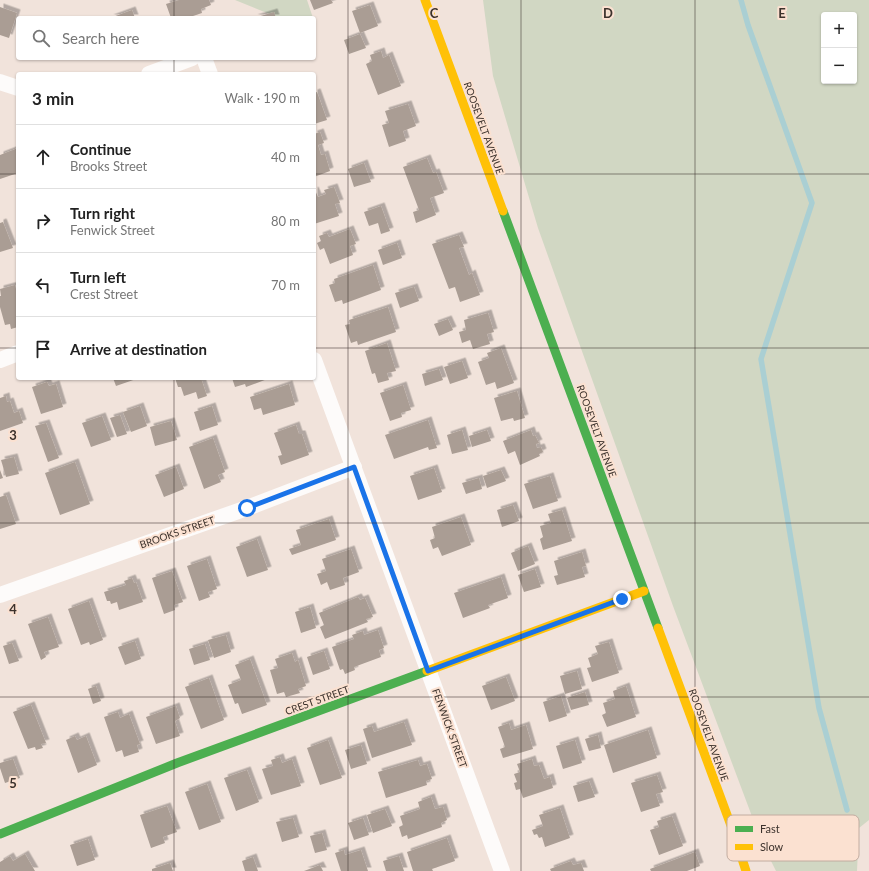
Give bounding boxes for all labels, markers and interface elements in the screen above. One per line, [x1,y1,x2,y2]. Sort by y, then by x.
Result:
text: C [430,5,439,21]
text: D [603,5,613,21]
text: E [778,5,786,21]
map controls [821,12,857,84]
button: + [821,12,857,48]
search box [16,16,316,60]
icon: search [30,27,52,49]
text: Search here [62,29,139,47]
button: − [821,48,857,84]
street label: ROOSEVELT AVENUE [462,80,506,176]
text: 3 min [32,88,74,109]
text: Walk · 190 m [224,90,300,106]
text: Continue [70,140,131,158]
icon: ahead [32,146,54,168]
text: 40 m [271,149,300,165]
text: Brooks Street [70,158,147,174]
text: Turn right [70,204,135,222]
icon: right [32,210,54,232]
text: 80 m [271,213,300,229]
text: Fenwick Street [70,222,155,238]
text: Turn left [70,268,126,286]
icon: left [32,274,54,296]
text: 70 m [271,277,300,293]
text: Crest Street [70,286,138,302]
icon: arrive [32,338,54,360]
text: Arrive at destination [70,340,207,358]
street label: ROOSEVELT AVENUE [575,383,619,479]
text: 3 [9,427,17,443]
route start [238,499,256,517]
street label: BROOKS STREET [138,514,216,550]
route end [613,590,631,608]
text: 4 [9,601,17,617]
street label: CREST STREET [283,683,351,717]
street label: FENWICK STREET [430,687,470,769]
street label: ROOSEVELT AVENUE [687,687,731,783]
text: 5 [9,775,17,791]
legend [727,815,859,861]
text: Fast [760,822,780,835]
text: Slow [760,840,784,853]

